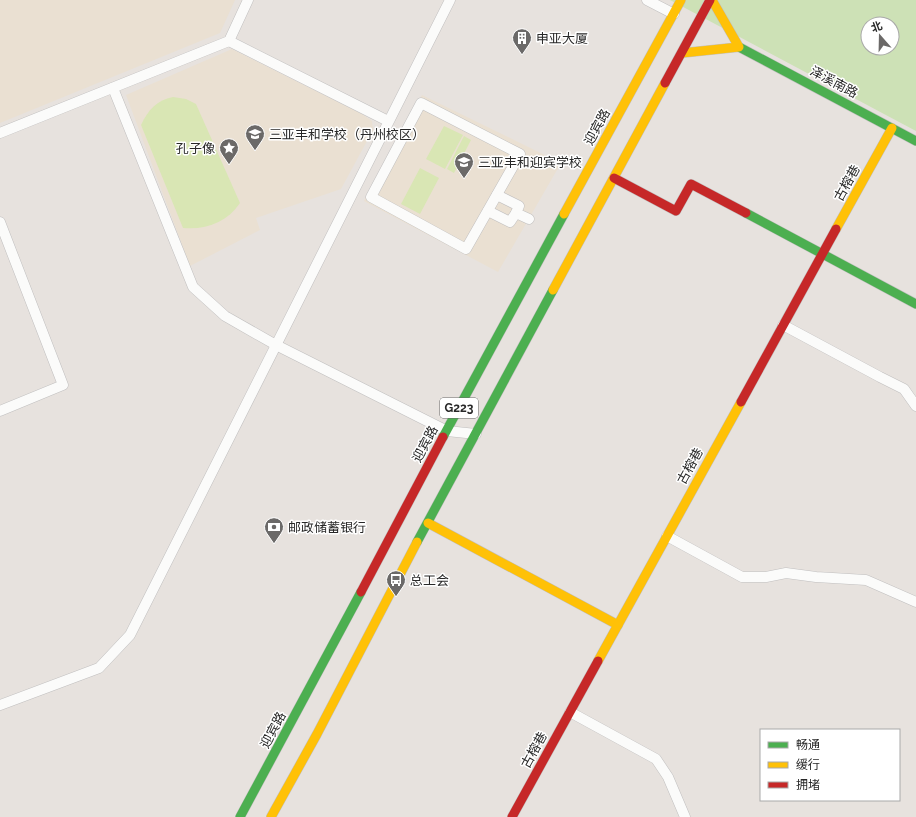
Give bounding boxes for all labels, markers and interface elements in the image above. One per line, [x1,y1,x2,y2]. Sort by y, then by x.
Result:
north arrow [860,16,900,56]
text: 北 [869,19,884,35]
building icon: 申亚大厦 [511,27,533,55]
place label: 申亚大厦 [536,31,588,46]
street label: 泽溪南路 [808,63,860,101]
street label: 迎宾路 [581,106,613,148]
school or university icon: 三亚丰和学校（丹州校区） [244,123,266,151]
place label: 三亚丰和学校（丹州校区） [269,127,425,142]
place icon: 孔子像 [218,137,240,165]
place label: 孔子像 [176,141,215,156]
school or university icon: 三亚丰和迎宾学校 [453,151,475,179]
place label: 三亚丰和迎宾学校 [478,155,582,170]
street label: 古榕巷 [831,162,863,204]
road number: G223 [440,398,478,418]
street label: 迎宾路 [409,423,441,465]
street label: 古榕巷 [674,445,706,487]
bank icon: 邮政储蓄银行 [263,516,285,544]
place label: 邮政储蓄银行 [288,520,366,535]
bus stop icon: 总工会 [385,569,407,597]
place label: 总工会 [410,573,449,588]
street label: 迎宾路 [257,709,289,751]
street label: 古榕巷 [518,729,550,771]
legend [760,729,900,801]
text: 畅通 [796,738,820,752]
text: 缓行 [796,758,820,772]
text: 拥堵 [796,778,820,792]

